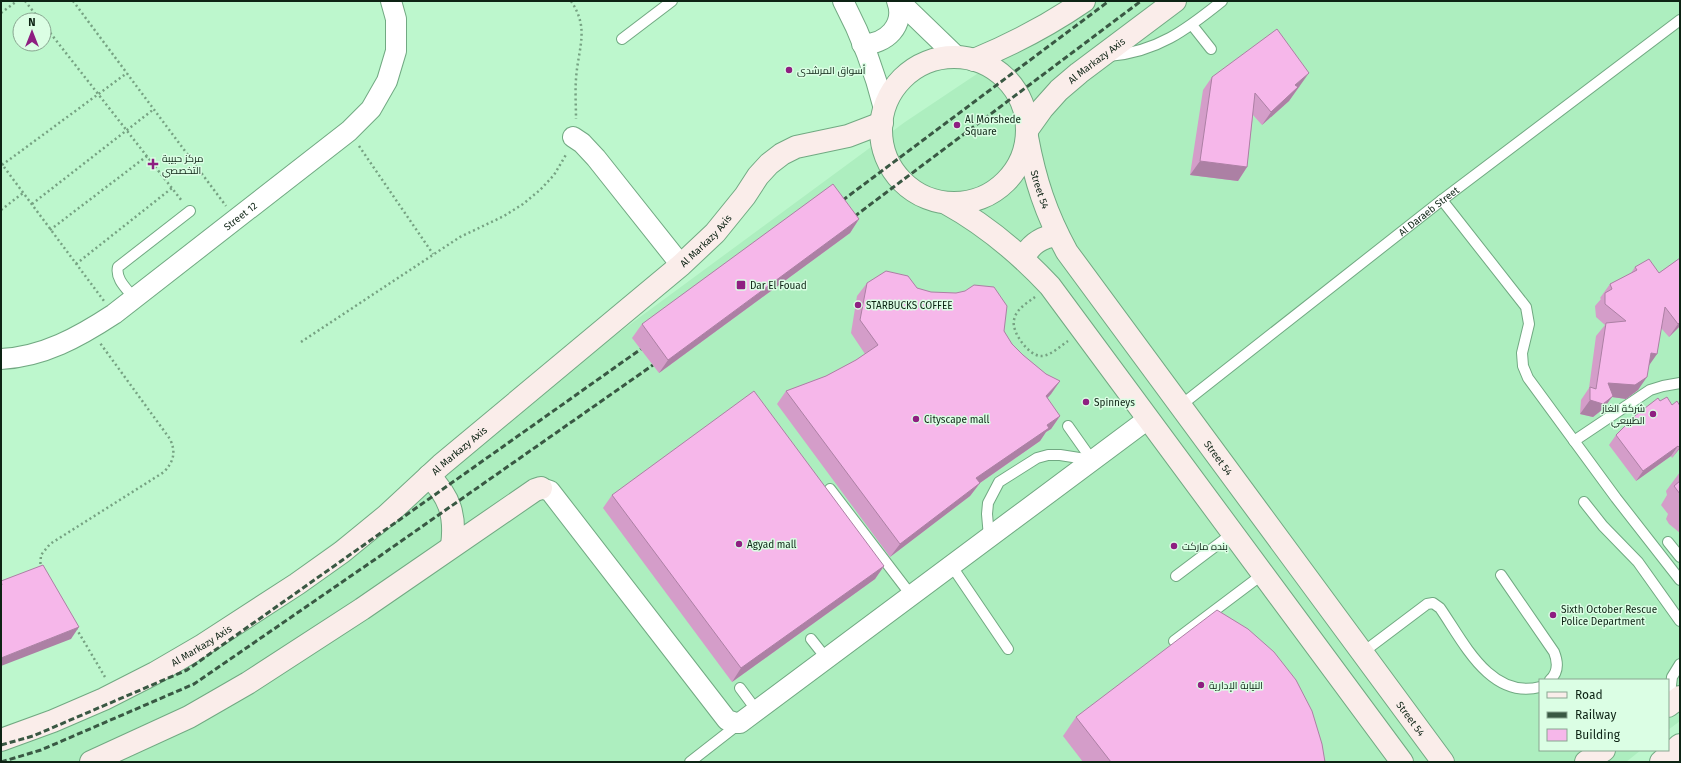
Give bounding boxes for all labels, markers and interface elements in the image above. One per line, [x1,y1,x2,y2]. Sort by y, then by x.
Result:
north arrow [12,12,52,52]
text: N [28,16,36,29]
street label: Al Markazy Axis [1066,35,1128,87]
place label: أسواق المرشدى [797,64,866,77]
marker: أسواق المرشدى [784,65,794,75]
place label: Al Morshede Square [965,114,1021,138]
marker: Al Morshede Square [952,120,962,130]
place label: مركز حبيبة التخصصي [162,153,203,178]
marker: مركز حبيبة التخصصي [147,158,159,170]
street label: Street 54 [1028,169,1051,211]
street label: Al Daraeb Street [1396,184,1462,239]
street label: Street 12 [222,200,260,233]
street label: Al Markazy Axis [678,212,735,270]
marker: Dar El Fouad [735,279,747,291]
place label: Dar El Fouad [750,280,807,292]
marker: STARBUCKS COFFEE [853,300,863,310]
place label: STARBUCKS COFFEE [866,300,953,312]
marker: Spinneys [1081,397,1091,407]
place label: Spinneys [1094,397,1135,409]
place label: شركة الغاز الطبيعي [1601,403,1645,428]
marker: شركة الغاز الطبيعي [1648,409,1658,419]
marker: Cityscape mall [911,414,921,424]
place label: Cityscape mall [924,414,989,426]
street label: Al Markazy Axis [429,424,490,478]
street label: Street 54 [1201,439,1235,479]
marker: Agyad mall [734,539,744,549]
place label: Agyad mall [747,539,797,551]
marker: بنده ماركت [1169,541,1179,551]
place label: بنده ماركت [1182,541,1228,553]
place label: Sixth October Rescue Police Department [1561,604,1657,628]
marker: Sixth October Rescue Police Department [1548,610,1558,620]
street label: Al Markazy Axis [169,623,235,669]
legend [1539,679,1669,751]
marker: النيابة الإدارية [1196,680,1206,690]
place label: النيابة الإدارية [1209,680,1263,692]
text: Road [1575,688,1603,702]
street label: Street 54 [1393,699,1427,739]
text: Railway [1575,708,1616,722]
text: Building [1575,728,1621,742]

